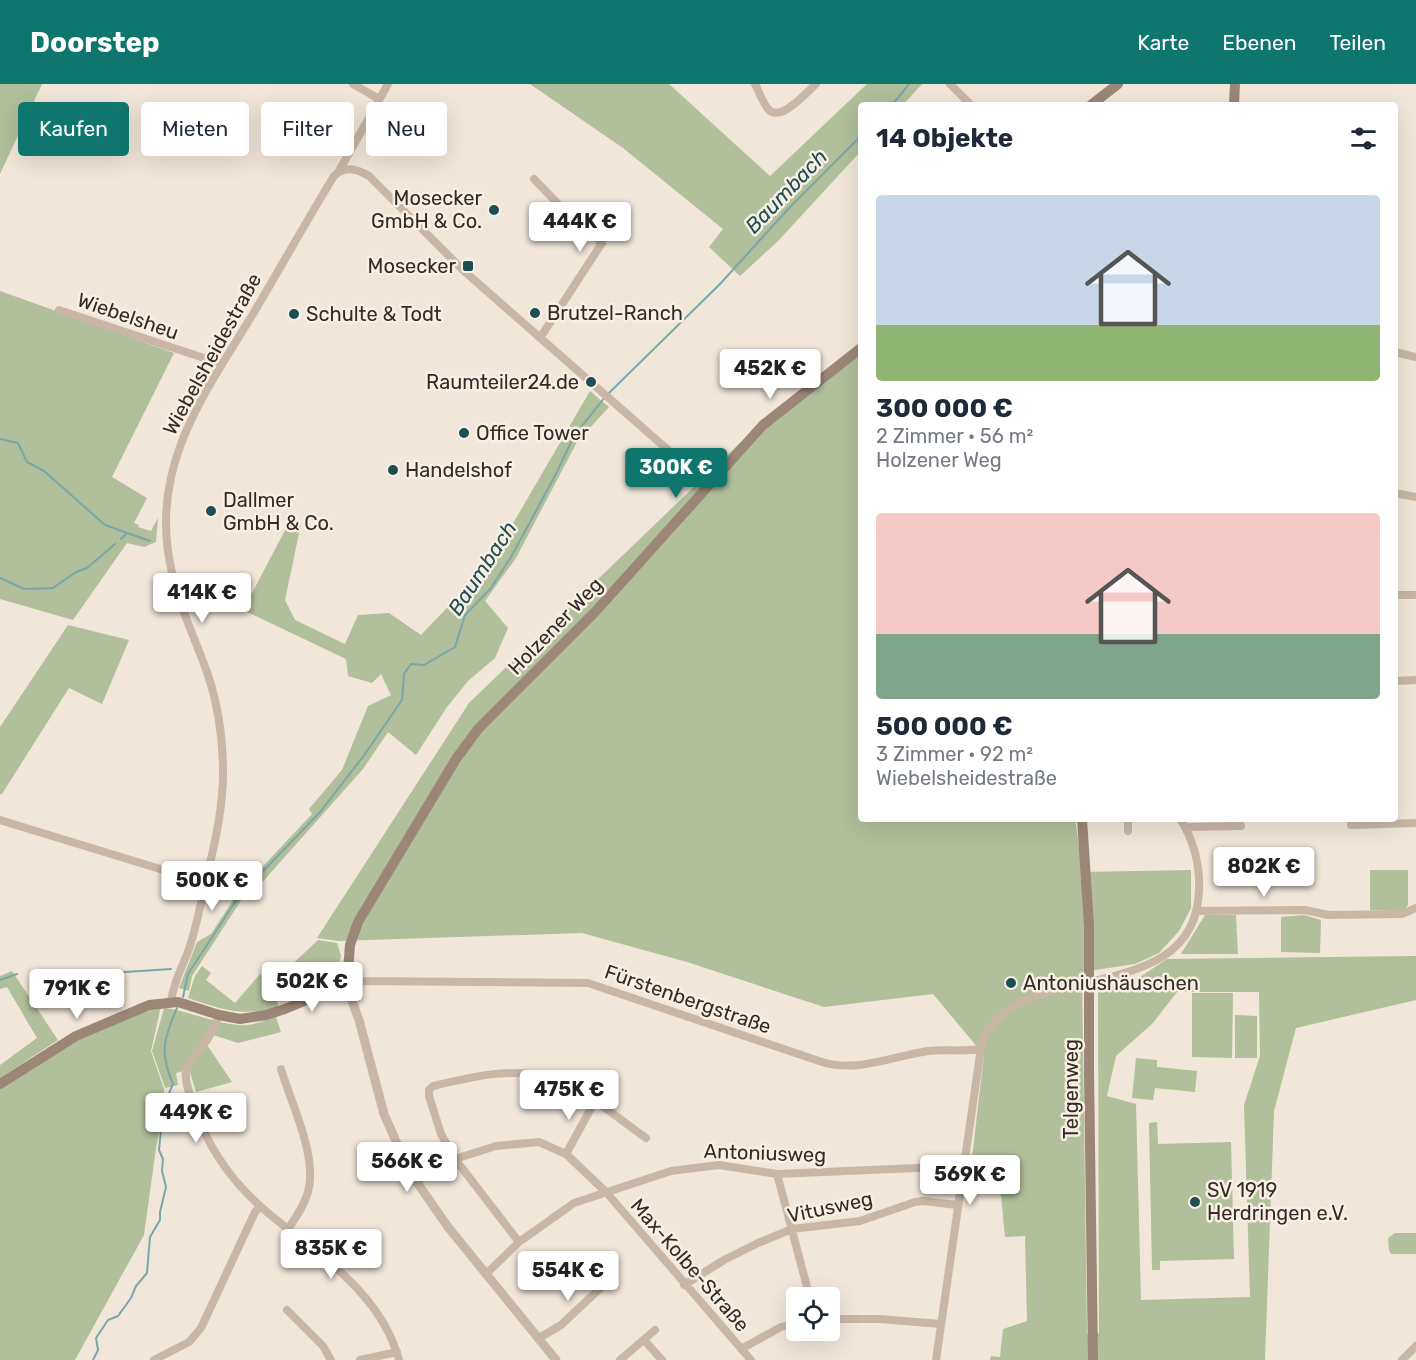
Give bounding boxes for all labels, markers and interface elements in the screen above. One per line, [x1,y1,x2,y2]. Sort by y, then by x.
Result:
text: Doorstep [30,26,160,59]
text: Karte [1137,30,1189,55]
text: Ebenen [1222,30,1296,55]
text: Teilen [1329,30,1386,55]
chip: Kaufen [18,102,129,156]
chip: Mieten [141,102,249,156]
chip: Filter [261,102,354,156]
chip: Neu [366,102,447,156]
icon: filters [1347,122,1380,155]
text: 14 Objekte [876,123,1013,154]
water label: Baumbach [740,144,832,238]
place label: Mosecker GmbH & Co. [371,186,482,233]
pin: 444K € [531,202,629,253]
marker: Mosecker GmbH & Co. [487,203,501,217]
text: 444K € [543,209,617,233]
icon: home [1074,234,1182,342]
place label: Mosecker [368,254,456,278]
marker: Mosecker [461,259,475,273]
street label: Wiebelsheidestraße [158,269,266,439]
street label: Wiebelsheu [74,287,182,345]
place label: Brutzel-Ranch [547,301,683,325]
place label: Schulte & Todt [306,302,442,326]
marker: Brutzel-Ranch [528,306,542,320]
marker: Schulte & Todt [287,307,301,321]
pin: 452K € [721,349,819,400]
text: 452K € [734,356,806,380]
place label: Raumteiler24.de [426,370,579,394]
marker: Raumteiler24.de [584,375,598,389]
text: 300 000 € [876,393,1013,424]
place label: Office Tower [476,421,589,445]
text: 2 Zimmer · 56 m² [876,424,1033,448]
marker: Office Tower [457,426,471,440]
pin: 300K € [627,448,725,499]
text: Holzener Weg [876,448,1002,472]
text: 300K € [639,455,713,479]
place label: Handelshof [405,458,512,482]
marker: Handelshof [386,463,400,477]
place label: Dallmer GmbH & Co. [223,488,334,535]
marker: Dallmer GmbH & Co. [204,504,218,518]
water label: Baumbach [442,516,522,620]
icon: home [1074,552,1182,660]
street label: Holzener Weg [503,572,607,680]
pin: 414K € [153,573,251,624]
text: 414K € [167,580,237,604]
text: 500 000 € [876,711,1013,742]
text: 3 Zimmer · 92 m² [876,742,1033,766]
text: Wiebelsheidestraße [876,766,1057,790]
pin: 802K € [1215,847,1313,898]
text: 802K € [1227,854,1301,878]
pin: 500K € [163,861,261,912]
text: 500K € [175,868,249,892]
street label: Fürstenbergstraße [602,959,774,1039]
pin: 502K € [263,962,361,1013]
pin: 791K € [28,969,126,1020]
text: 502K € [276,969,348,993]
place label: Antoniushäuschen [1023,971,1199,995]
text: 791K € [43,976,111,1000]
marker: Antoniushäuschen [1004,976,1018,990]
street label: Telgenweg [1059,1039,1083,1139]
pin: 475K € [520,1070,618,1121]
text: 475K € [534,1077,604,1101]
pin: 449K € [147,1093,245,1144]
text: 449K € [159,1100,233,1124]
street label: Antoniusweg [703,1139,827,1167]
pin: 566K € [358,1142,456,1193]
text: 566K € [371,1149,443,1173]
pin: 569K € [921,1155,1019,1206]
text: 569K € [934,1162,1006,1186]
place label: SV 1919 Herdringen e.V. [1207,1178,1348,1225]
street label: Vitusweg [785,1186,875,1228]
street label: Max-Kolbe-Straße [626,1194,754,1336]
marker: SV 1919 Herdringen e.V. [1188,1195,1202,1209]
pin: 835K € [282,1229,380,1280]
text: 835K € [295,1236,367,1260]
pin: 554K € [519,1251,617,1302]
text: 554K € [532,1258,604,1282]
map controls [786,1287,840,1341]
button: locate [786,1287,840,1341]

